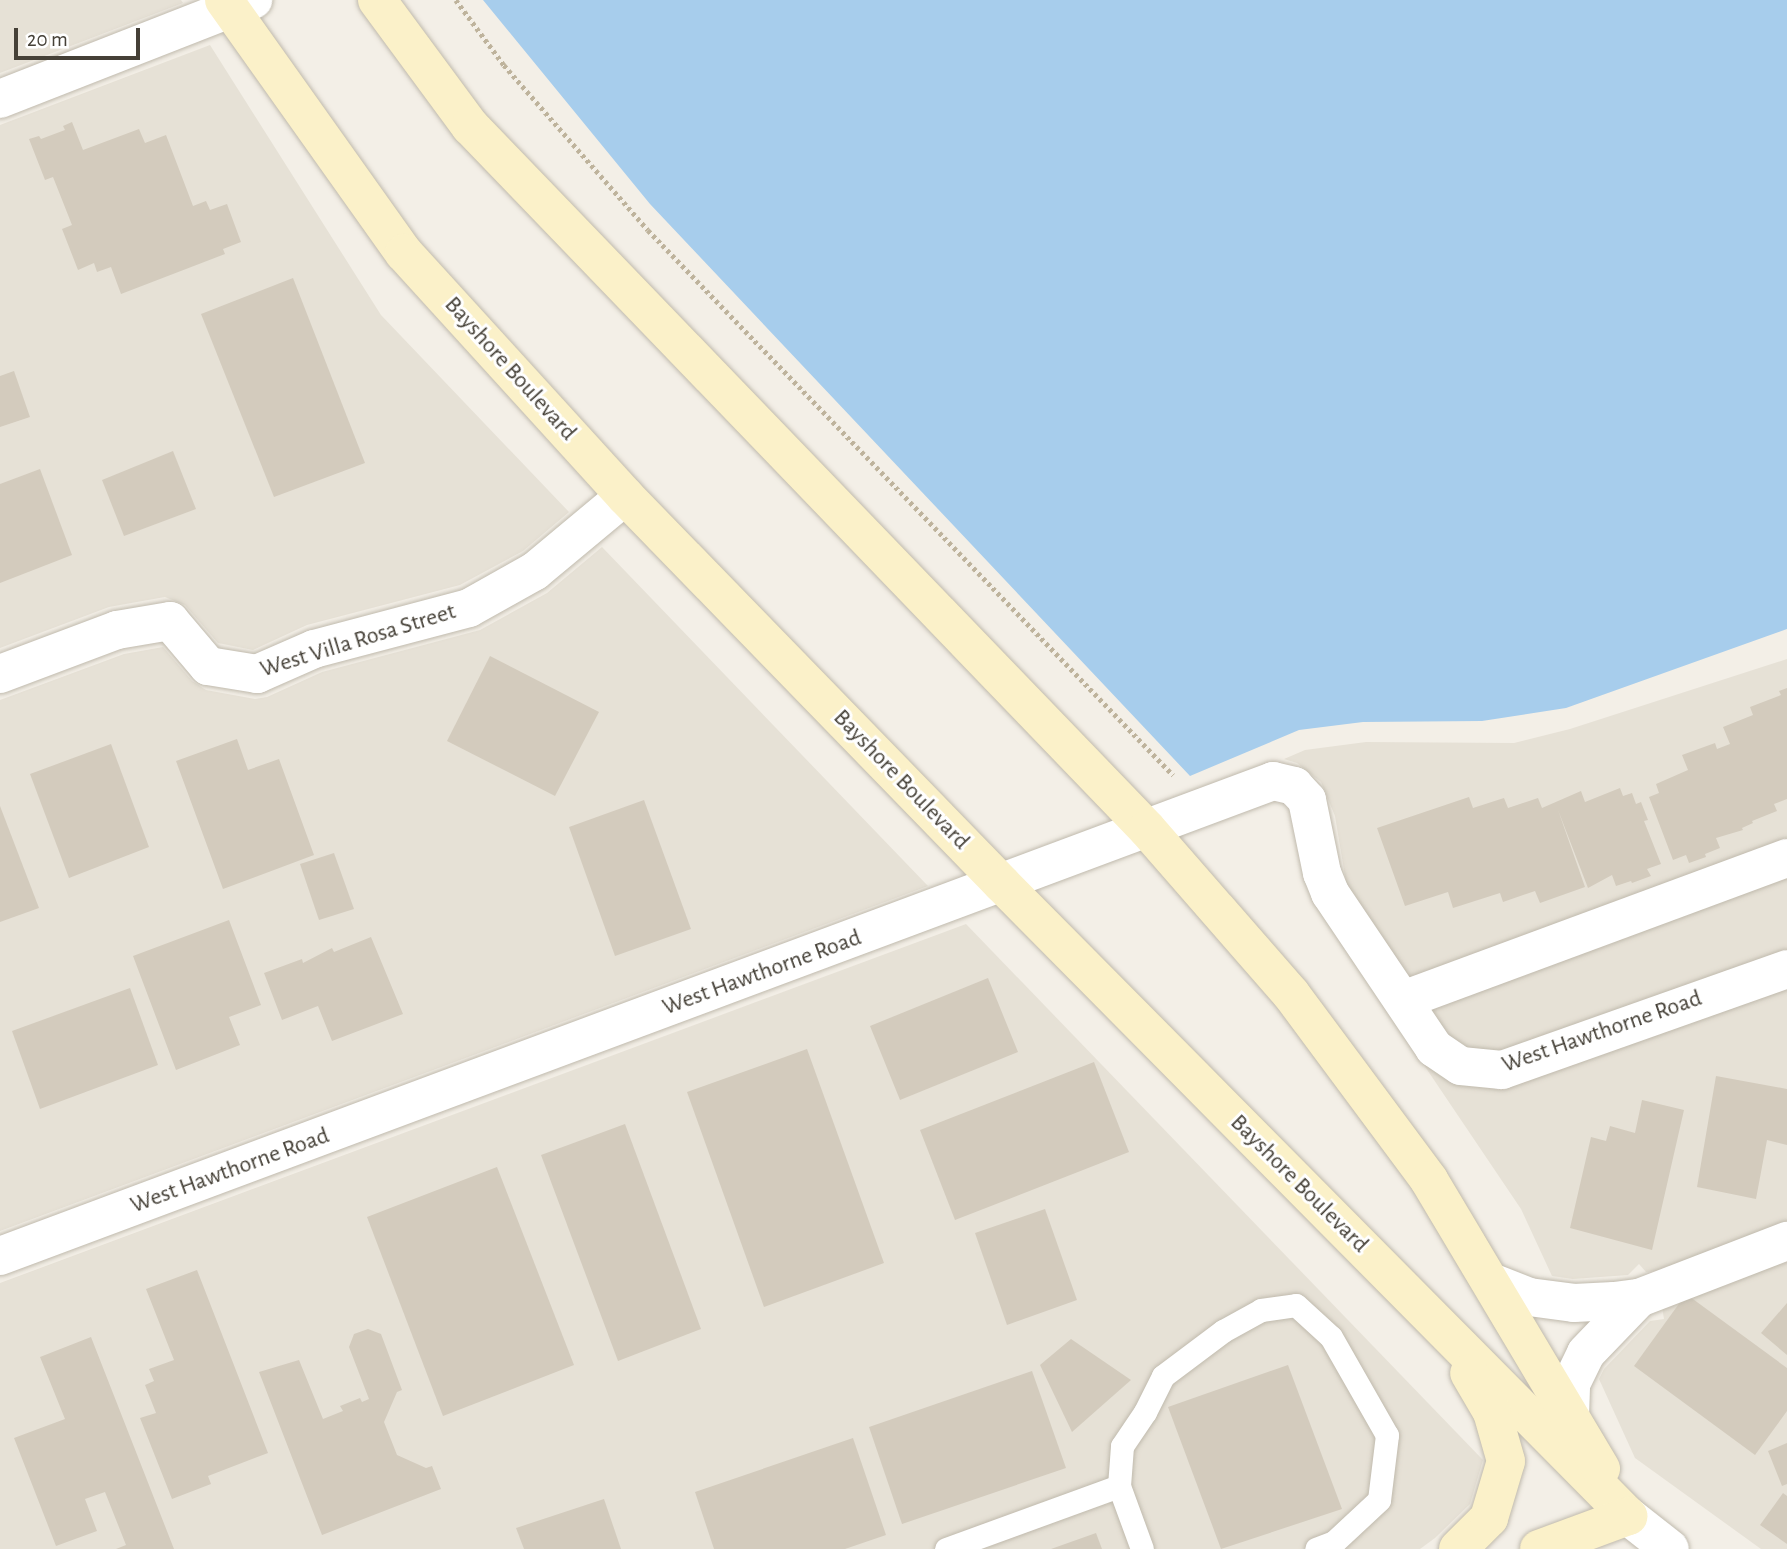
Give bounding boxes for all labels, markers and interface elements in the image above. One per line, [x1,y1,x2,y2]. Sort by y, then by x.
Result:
scale bar [18,14,144,58]
text: 20 m [27,29,68,50]
street label: Bayshore Boulevard [438,291,582,447]
street label: West Villa Rosa Street [257,598,459,684]
street label: Bayshore Boulevard [827,704,975,856]
street label: West Hawthorne Road [659,924,865,1022]
street label: West Hawthorne Road [1498,984,1706,1080]
street label: Bayshore Boulevard [1224,1109,1374,1259]
street label: West Hawthorne Road [127,1122,333,1220]

